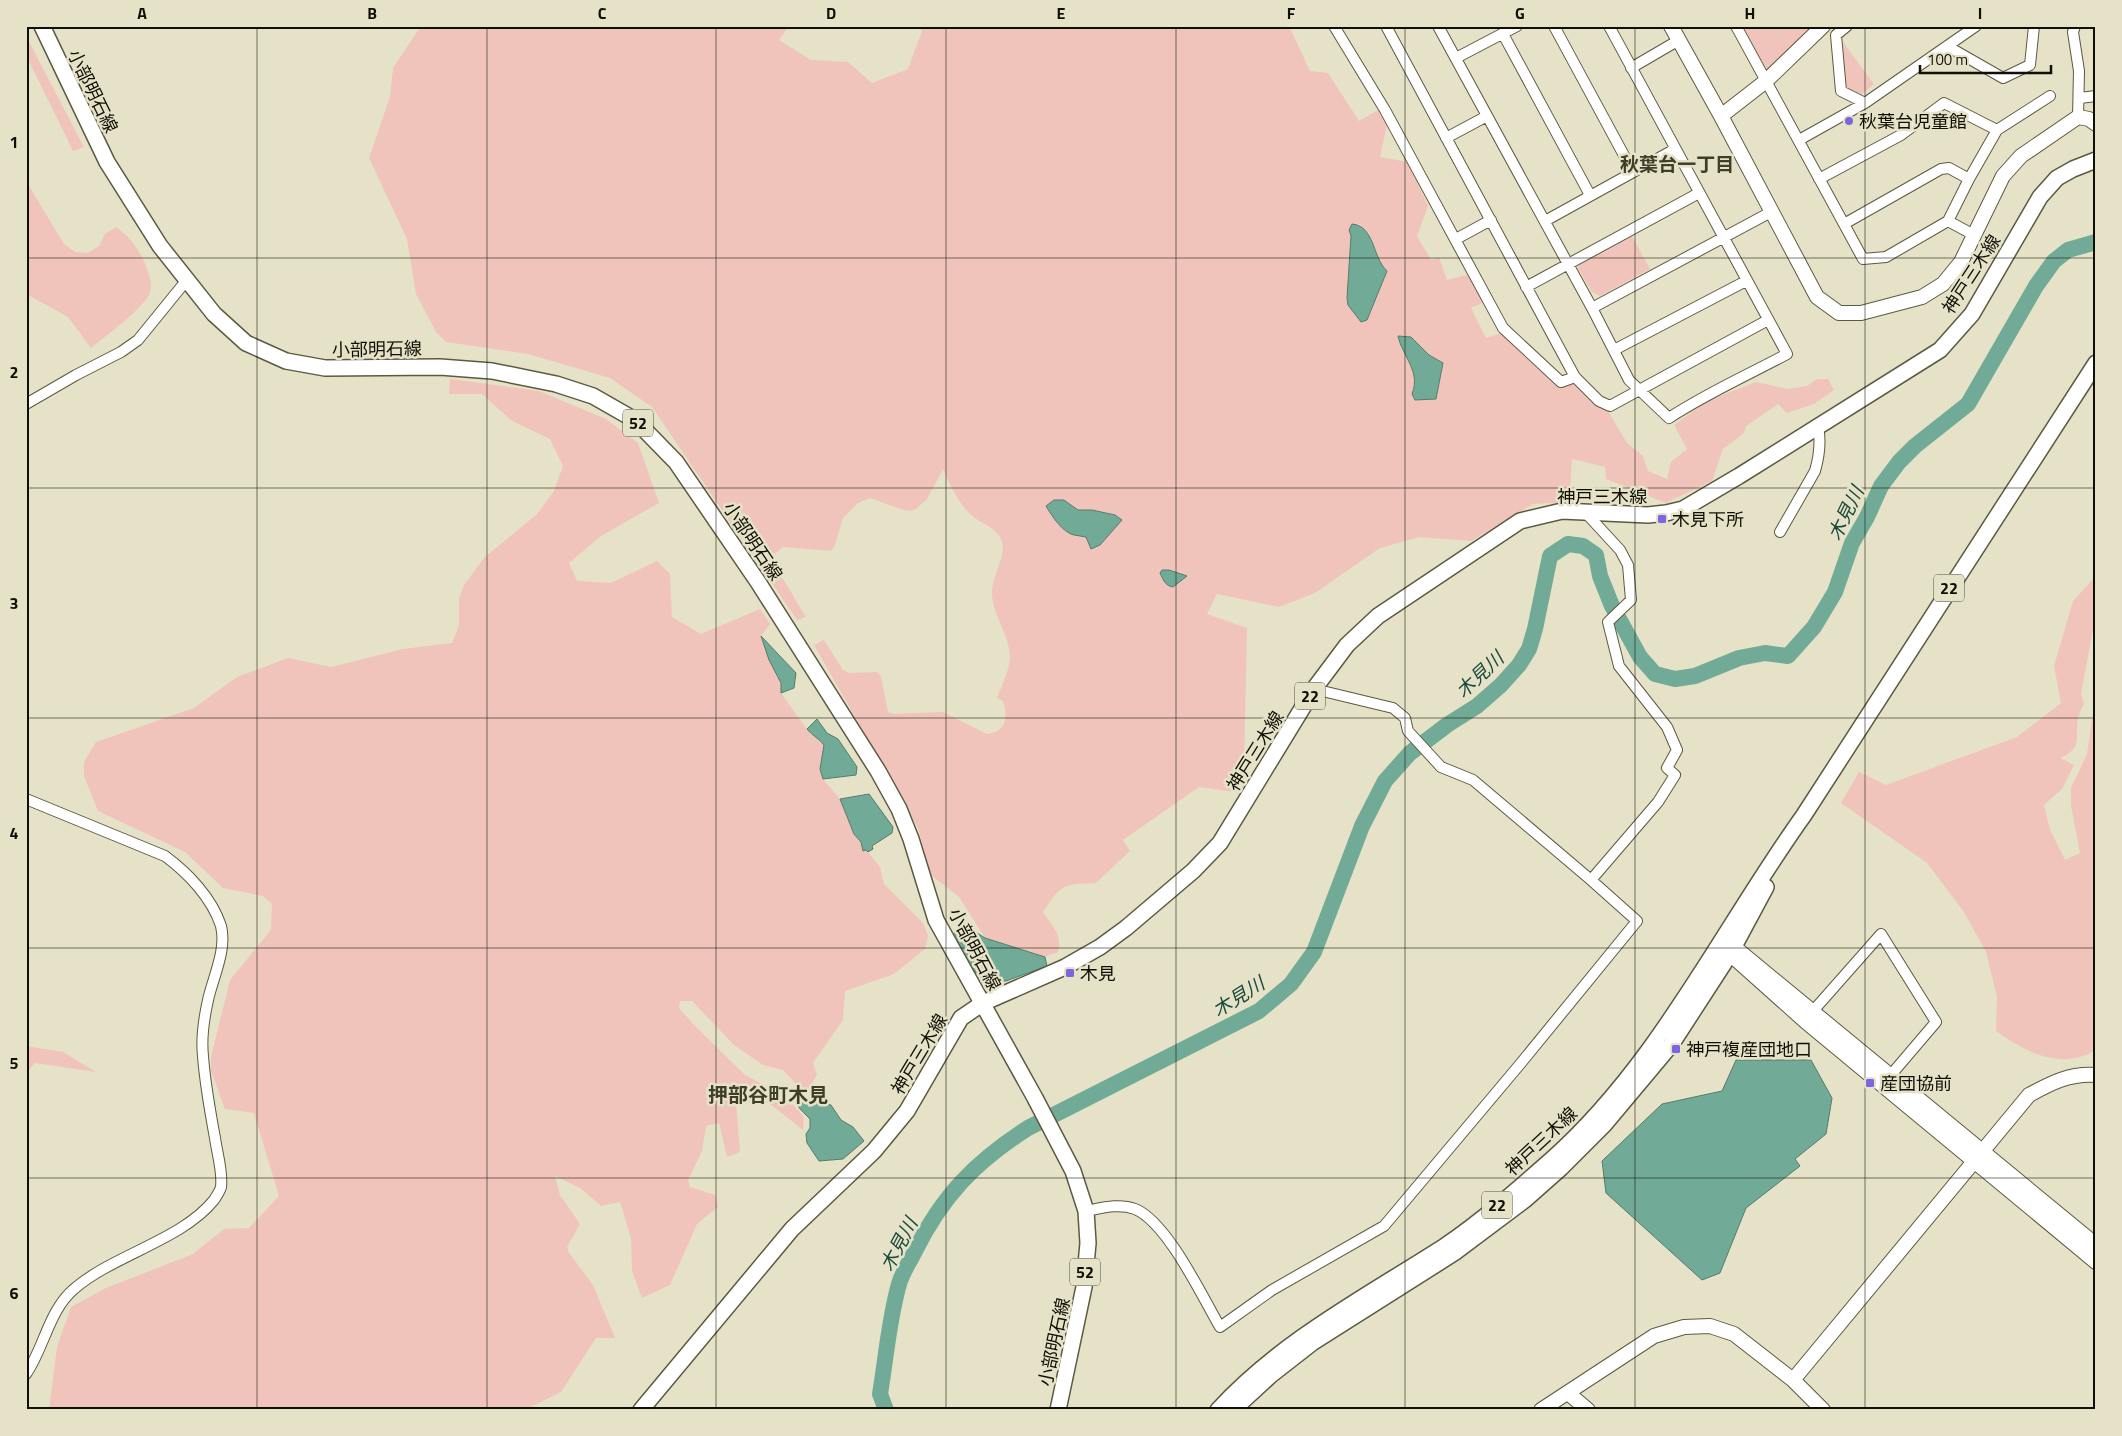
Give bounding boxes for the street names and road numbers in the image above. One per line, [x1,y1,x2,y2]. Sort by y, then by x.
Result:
street label: 小部明石線 [61,45,125,137]
street label: 神戸三木線 [1935,229,2007,319]
street label: 小部明石線 [332,335,422,363]
road number: 52 [623,409,653,436]
street label: 神戸三木線 [1557,483,1647,510]
street label: 小部明石線 [717,496,789,586]
road number: 22 [1934,574,1964,602]
road number: 22 [1295,682,1325,709]
street label: 神戸三木線 [1220,706,1290,796]
street label: 小部明石線 [942,903,1008,995]
street label: 神戸三木線 [884,1008,954,1100]
street label: 神戸三木線 [1499,1100,1583,1182]
road number: 22 [1482,1192,1512,1218]
road number: 52 [1070,1258,1100,1286]
street label: 小部明石線 [1031,1295,1077,1389]

